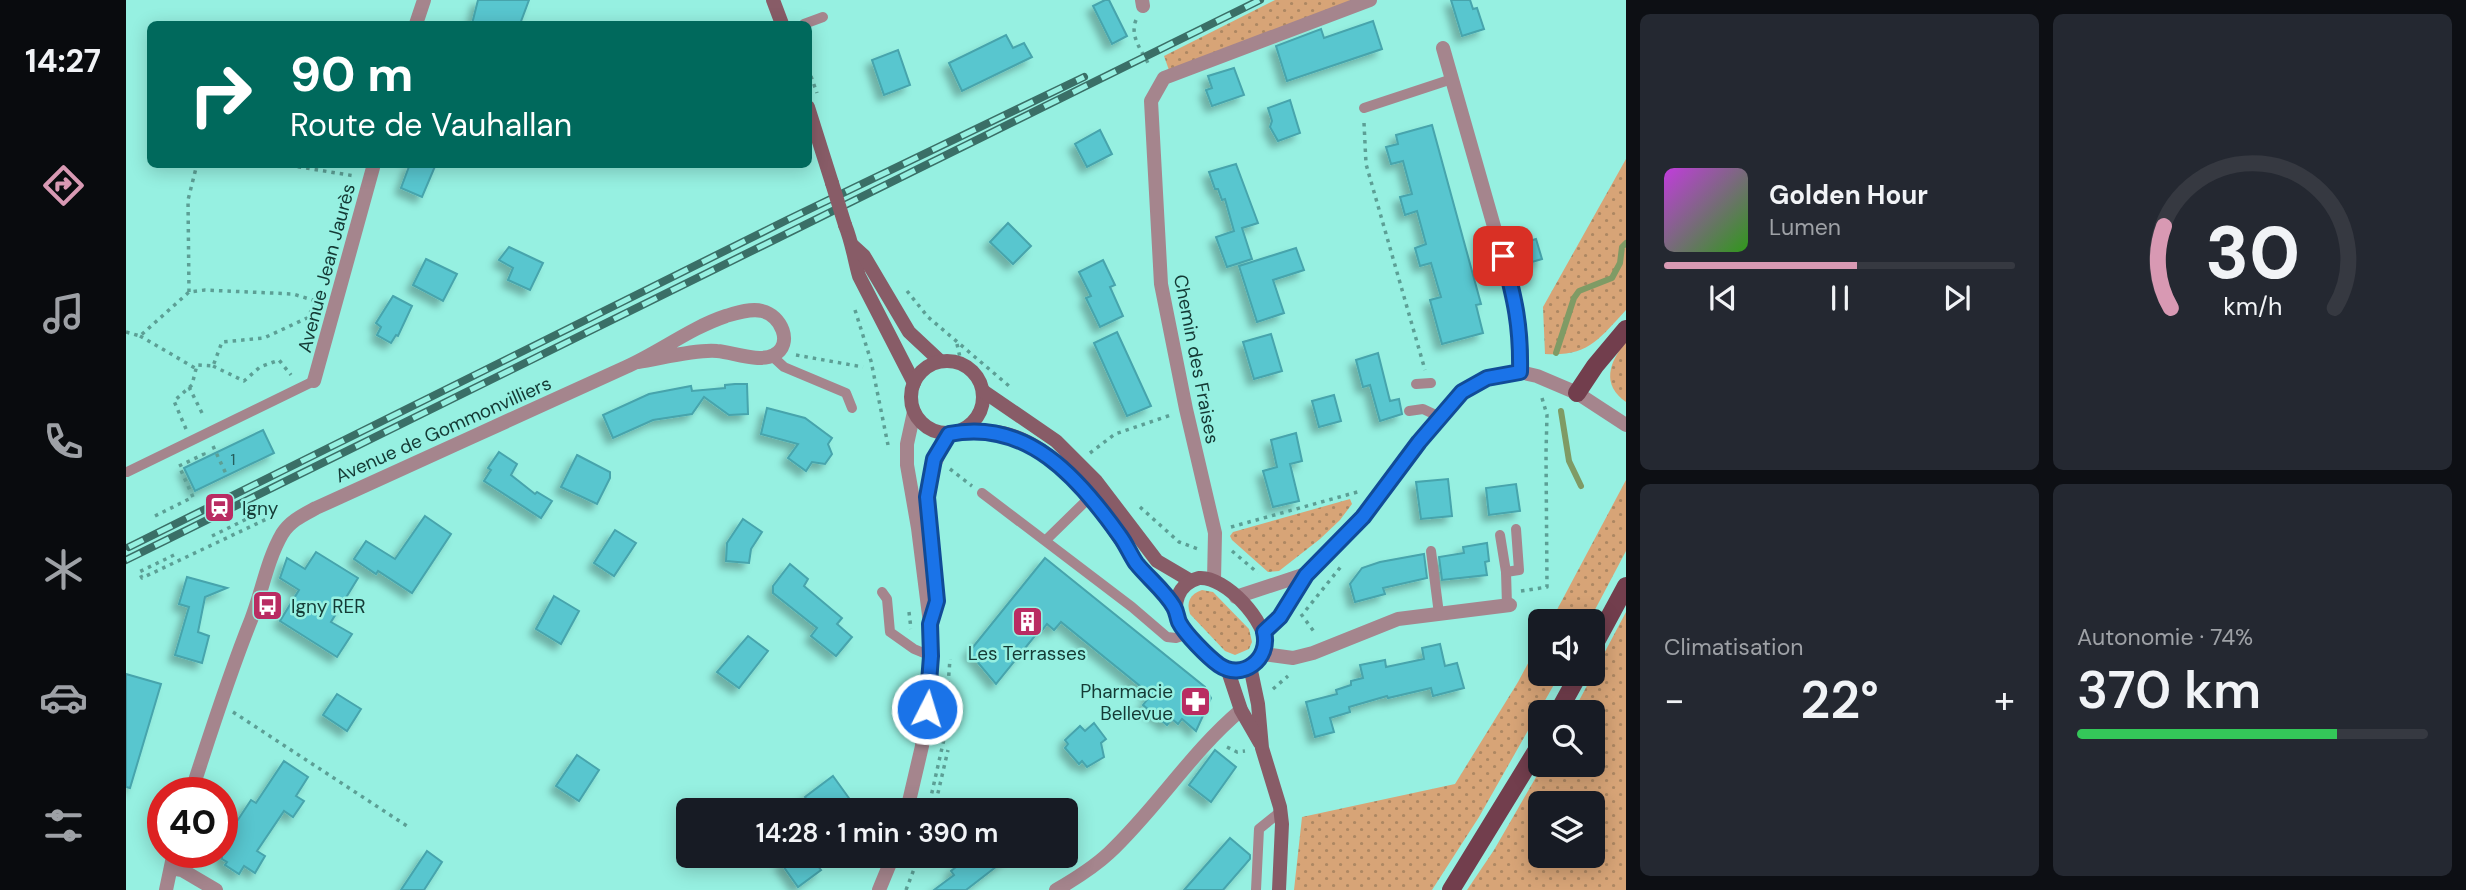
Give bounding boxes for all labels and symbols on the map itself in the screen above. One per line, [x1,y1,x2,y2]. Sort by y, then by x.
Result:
street label: Avenue Jean Jaurès [292,181,361,355]
pin [1473,226,1533,286]
street label: Chemin des Fraises [1168,272,1225,446]
street label: Avenue de Gommonvilliers [331,370,555,488]
house number: 1 [231,449,236,470]
station icon: Igny [202,491,236,525]
place label: Igny [242,496,279,521]
bus stop icon: Igny RER [251,589,285,623]
place label: Igny RER [291,594,366,619]
building icon: Les Terrasses [1010,605,1044,639]
place label: Les Terrasses [968,641,1086,666]
position arrow [890,672,964,746]
place label: Pharmacie Bellevue [1080,679,1173,726]
pharmacy icon: Pharmacie Bellevue [1179,685,1213,719]
speed limit sign: 40 [147,777,238,868]

